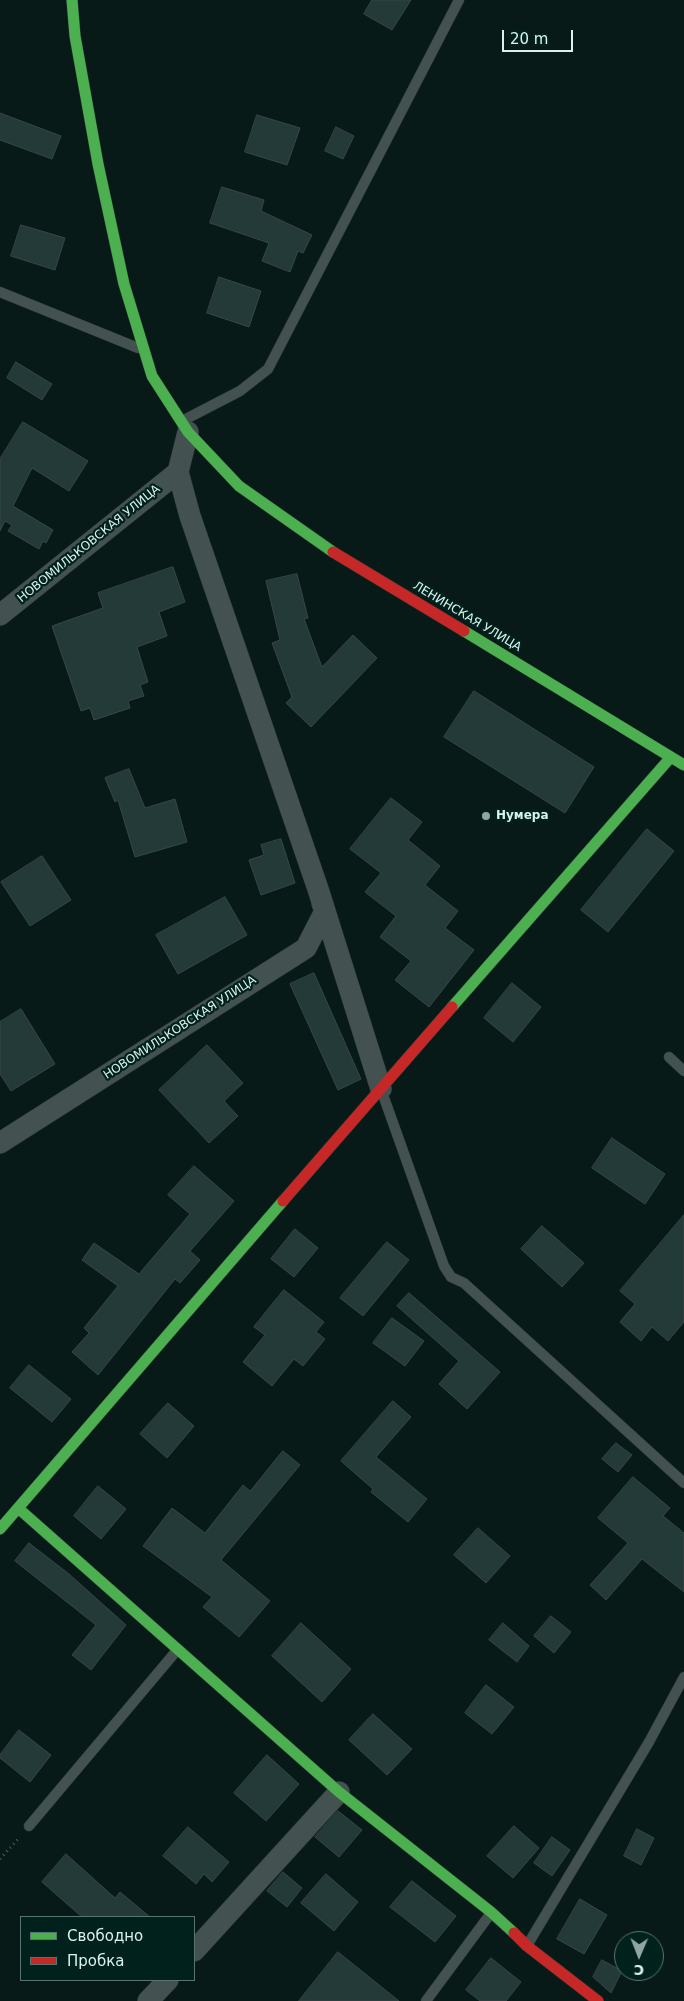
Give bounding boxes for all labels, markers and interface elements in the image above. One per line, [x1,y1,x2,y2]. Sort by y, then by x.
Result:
scale bar [504,20,575,52]
text: 20 m [510,30,548,48]
street label: НОВОМИЛЬКОВСКАЯ УЛИЦА [15,482,163,606]
street label: ЛЕНИНСКАЯ УЛИЦА [410,579,524,655]
place label: Нумера [496,809,548,823]
marker: Нумера [480,810,492,822]
street label: НОВОМИЛЬКОВСКАЯ УЛИЦА [101,973,259,1083]
legend [20,1916,195,1981]
text: Свободно [67,1927,143,1945]
north arrow [614,1931,664,1981]
text: Пробка [67,1952,124,1970]
text: С [633,1962,644,1978]

